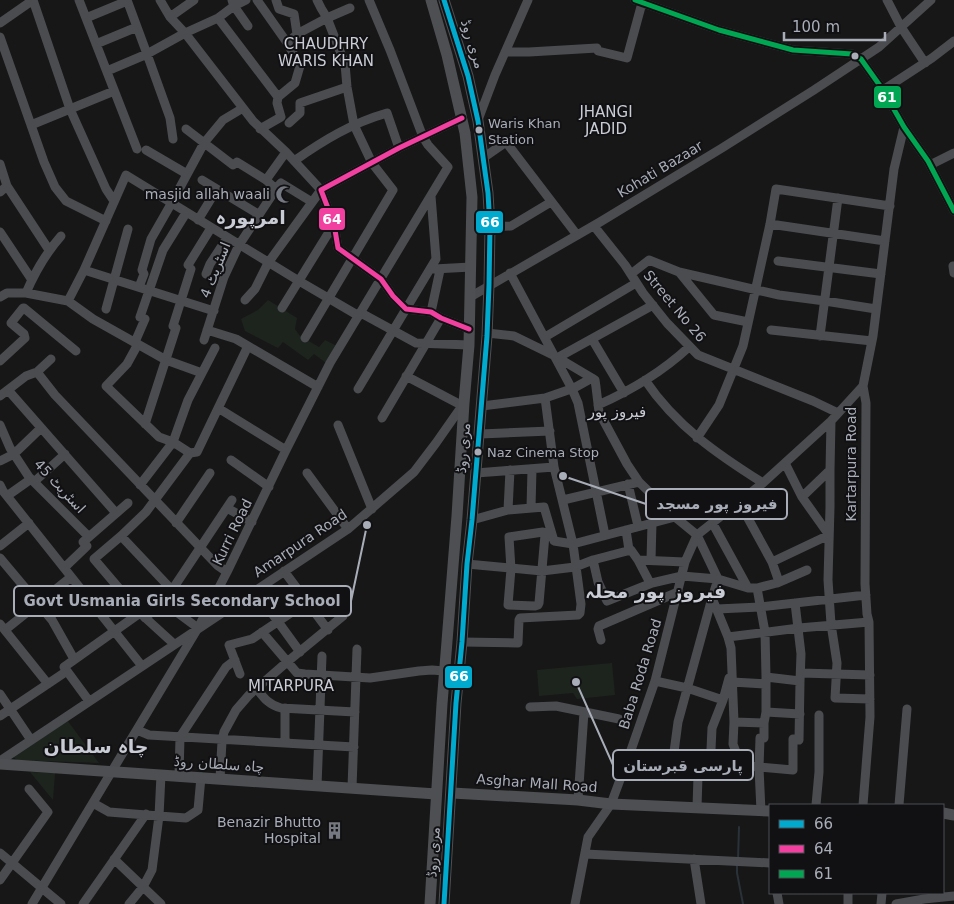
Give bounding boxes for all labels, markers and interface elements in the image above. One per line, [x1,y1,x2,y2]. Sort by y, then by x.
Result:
scale bar [784,10,885,42]
street label: مری روڈ [457,18,488,71]
text: 100 m [792,18,840,36]
district label: CHAUDHRY WARIS KHAN [278,35,374,70]
unlabelled marker [850,51,860,61]
line badge: 61 [873,85,902,109]
text: 61 [877,89,897,105]
district label: JHANGI JADID [578,103,633,138]
place label: Waris Khan Station [488,116,561,147]
marker: Waris Khan Station [474,125,484,135]
street label: Kohati Bazaar [614,137,706,201]
mosque icon: masjid allah waali [274,184,294,204]
place label: masjid allah waali [145,186,270,202]
district label: امرپورہ [216,206,286,229]
line badge: 64 [318,207,346,231]
line badge: 66 [475,210,504,234]
text: 64 [322,211,342,227]
text: 66 [480,214,500,230]
street label: اسٹریٹ 4 [197,240,234,301]
street label: Street No 26 [640,267,710,345]
district label: فیروز پور [587,403,646,422]
street label: Kartarpura Road [843,407,859,521]
street label: مری روڈ [453,422,474,474]
place label: Naz Cinema Stop [487,445,599,460]
marker: Naz Cinema Stop [473,447,483,457]
street label: اسٹریٹ 45 [30,456,89,517]
callout: فیروز پور مسجد [646,489,787,519]
text: فیروز پور مسجد [656,495,778,514]
street label: Kurri Road [209,496,255,568]
street label: Amarpura Road [250,506,350,580]
district label: فیروز پور محلہ [586,580,726,603]
callout: Govt Usmania Girls Secondary School [14,586,351,616]
text: Govt Usmania Girls Secondary School [23,592,341,610]
street label: Baba Roda Road [616,617,664,731]
line badge: 66 [444,665,473,689]
text: 66 [449,668,469,684]
district label: MITARPURA [248,677,335,695]
district label: چاہ سلطان [44,735,148,758]
callout: پارسی قبرستان [613,750,753,780]
street label: چاہ سلطان روڈ [173,753,265,776]
text: پارسی قبرستان [623,757,743,776]
street label: Asghar Mall Road [476,771,598,795]
legend [769,804,944,894]
place label: Benazir Bhutto Hospital [217,814,321,846]
text: 66 [814,815,833,833]
building icon: Benazir Bhutto Hospital [325,820,345,840]
street label: مری روڈ [423,826,444,878]
text: 64 [814,840,833,858]
text: 61 [814,865,833,883]

